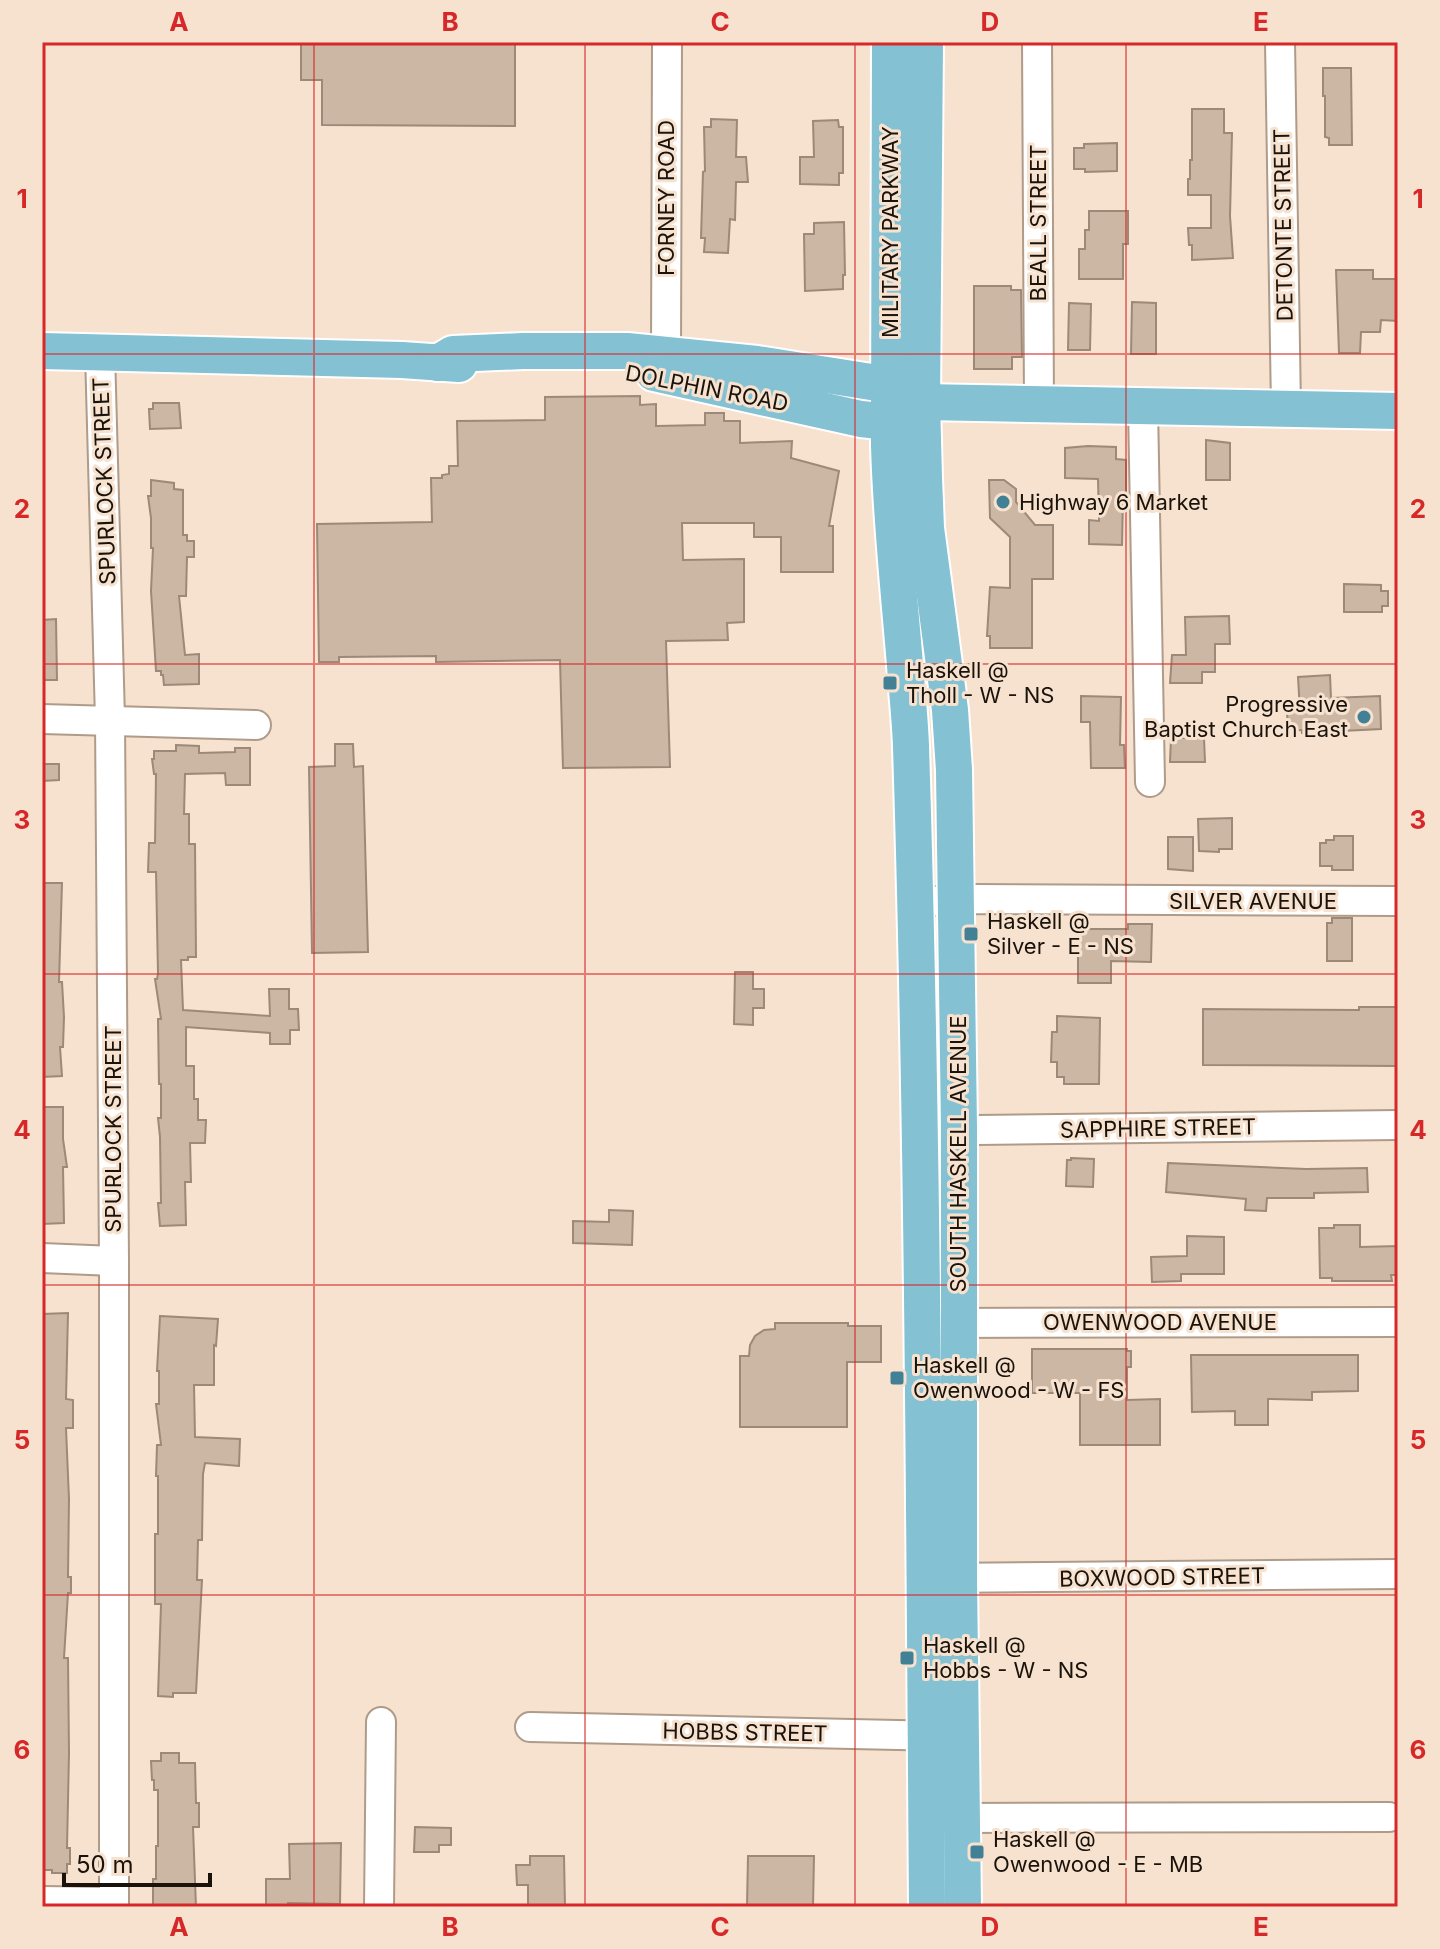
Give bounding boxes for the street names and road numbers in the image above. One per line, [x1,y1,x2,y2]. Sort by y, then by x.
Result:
street label: FORNEY ROAD [653,120,679,276]
street label: MILITARY PARKWAY [877,126,903,338]
street label: DETONTE STREET [1268,128,1298,322]
street label: BEALL STREET [1025,145,1051,302]
street label: DOLPHIN ROAD [623,359,791,417]
street label: SPURLOCK STREET [87,377,121,585]
street label: SILVER AVENUE [1169,888,1337,914]
street label: SOUTH HASKELL AVENUE [945,1015,971,1293]
street label: SPURLOCK STREET [100,1025,126,1233]
street label: SAPPHIRE STREET [1060,1113,1256,1143]
street label: OWENWOOD AVENUE [1043,1309,1277,1335]
street label: BOXWOOD STREET [1059,1562,1265,1592]
street label: HOBBS STREET [662,1718,828,1746]

